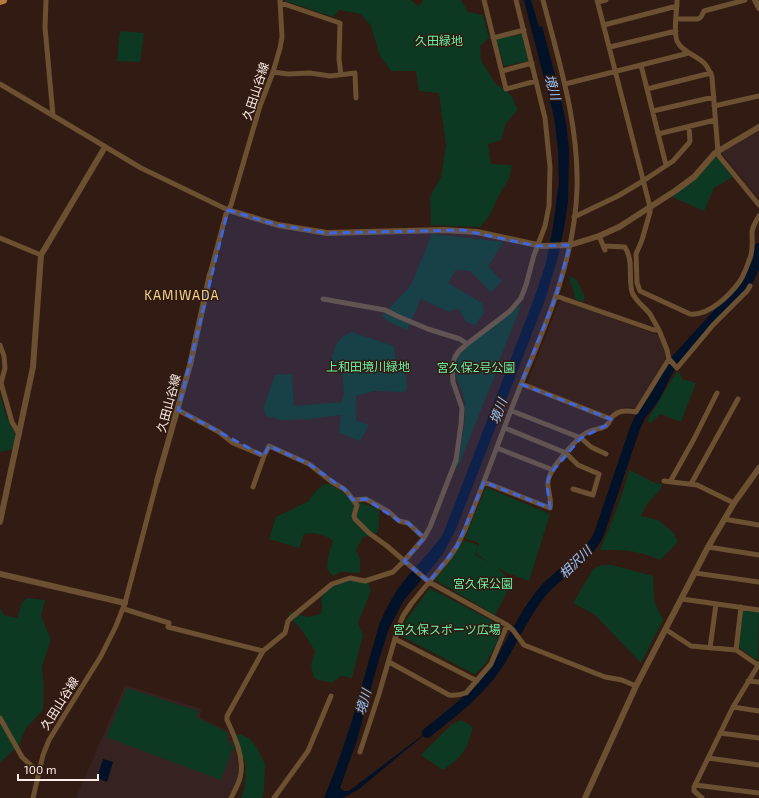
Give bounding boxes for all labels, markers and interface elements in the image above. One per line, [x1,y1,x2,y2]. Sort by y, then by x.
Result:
park label: 久田緑地 [415,33,463,47]
street label: 久田山谷線 [239,60,271,122]
water label: 境川 [542,72,565,104]
district label: KAMIWADA [144,287,220,303]
park label: 上和田境川緑地 [326,359,410,373]
park label: 宮久保2号公園 [437,360,515,374]
street label: 久田山谷線 [153,372,183,434]
water label: 境川 [486,394,511,426]
water label: 相沢川 [556,541,596,581]
park label: 宮久保公園 [453,576,513,590]
park label: 宮久保スポーツ広場 [393,622,501,636]
street label: 久田山谷線 [37,674,81,732]
water label: 境川 [352,685,375,717]
scale bar [18,756,98,782]
text: 100 m [24,762,56,776]

